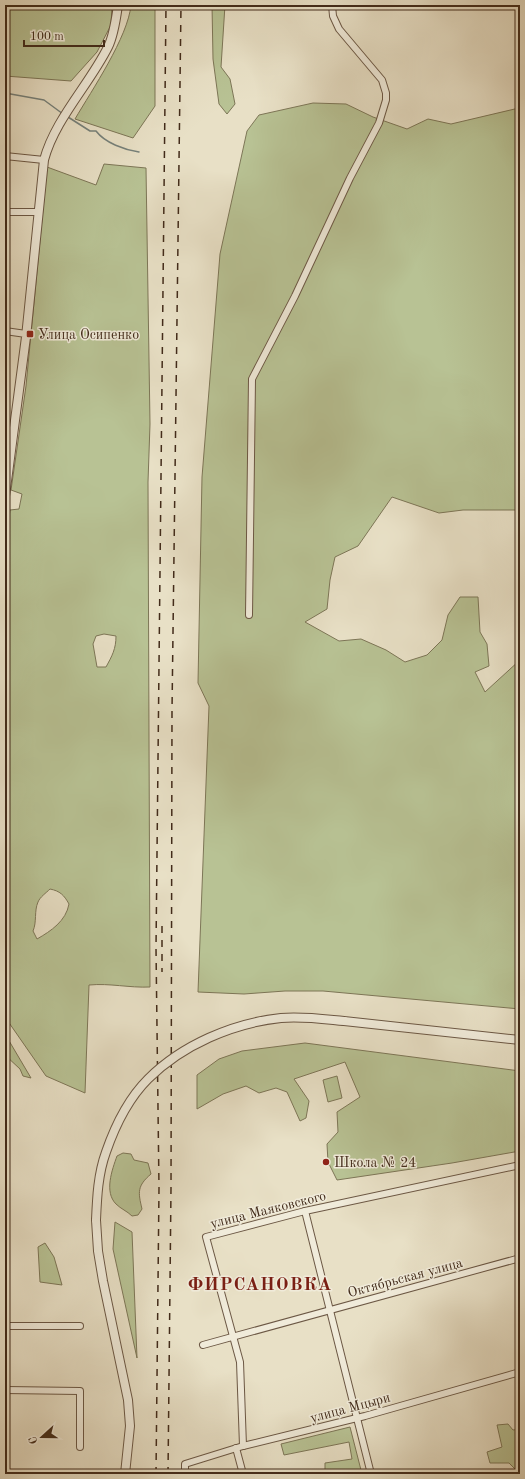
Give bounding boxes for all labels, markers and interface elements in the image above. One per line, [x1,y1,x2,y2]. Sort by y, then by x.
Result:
scale bar [24,22,104,48]
text: 100 m [30,31,64,43]
place label: Улица Осипенко [38,328,139,342]
marker: Улица Осипенко [25,329,35,339]
place label: Школа № 24 [334,1156,416,1170]
marker: Школа № 24 [321,1157,331,1167]
street label: улица Маяковского [209,1189,328,1231]
street label: Октябрьская улица [346,1256,464,1300]
district label: ФИРСАНОВКА [188,1276,332,1294]
street label: улица Мцыри [309,1391,392,1425]
north arrow [22,1417,62,1457]
text: С [28,1435,41,1445]

